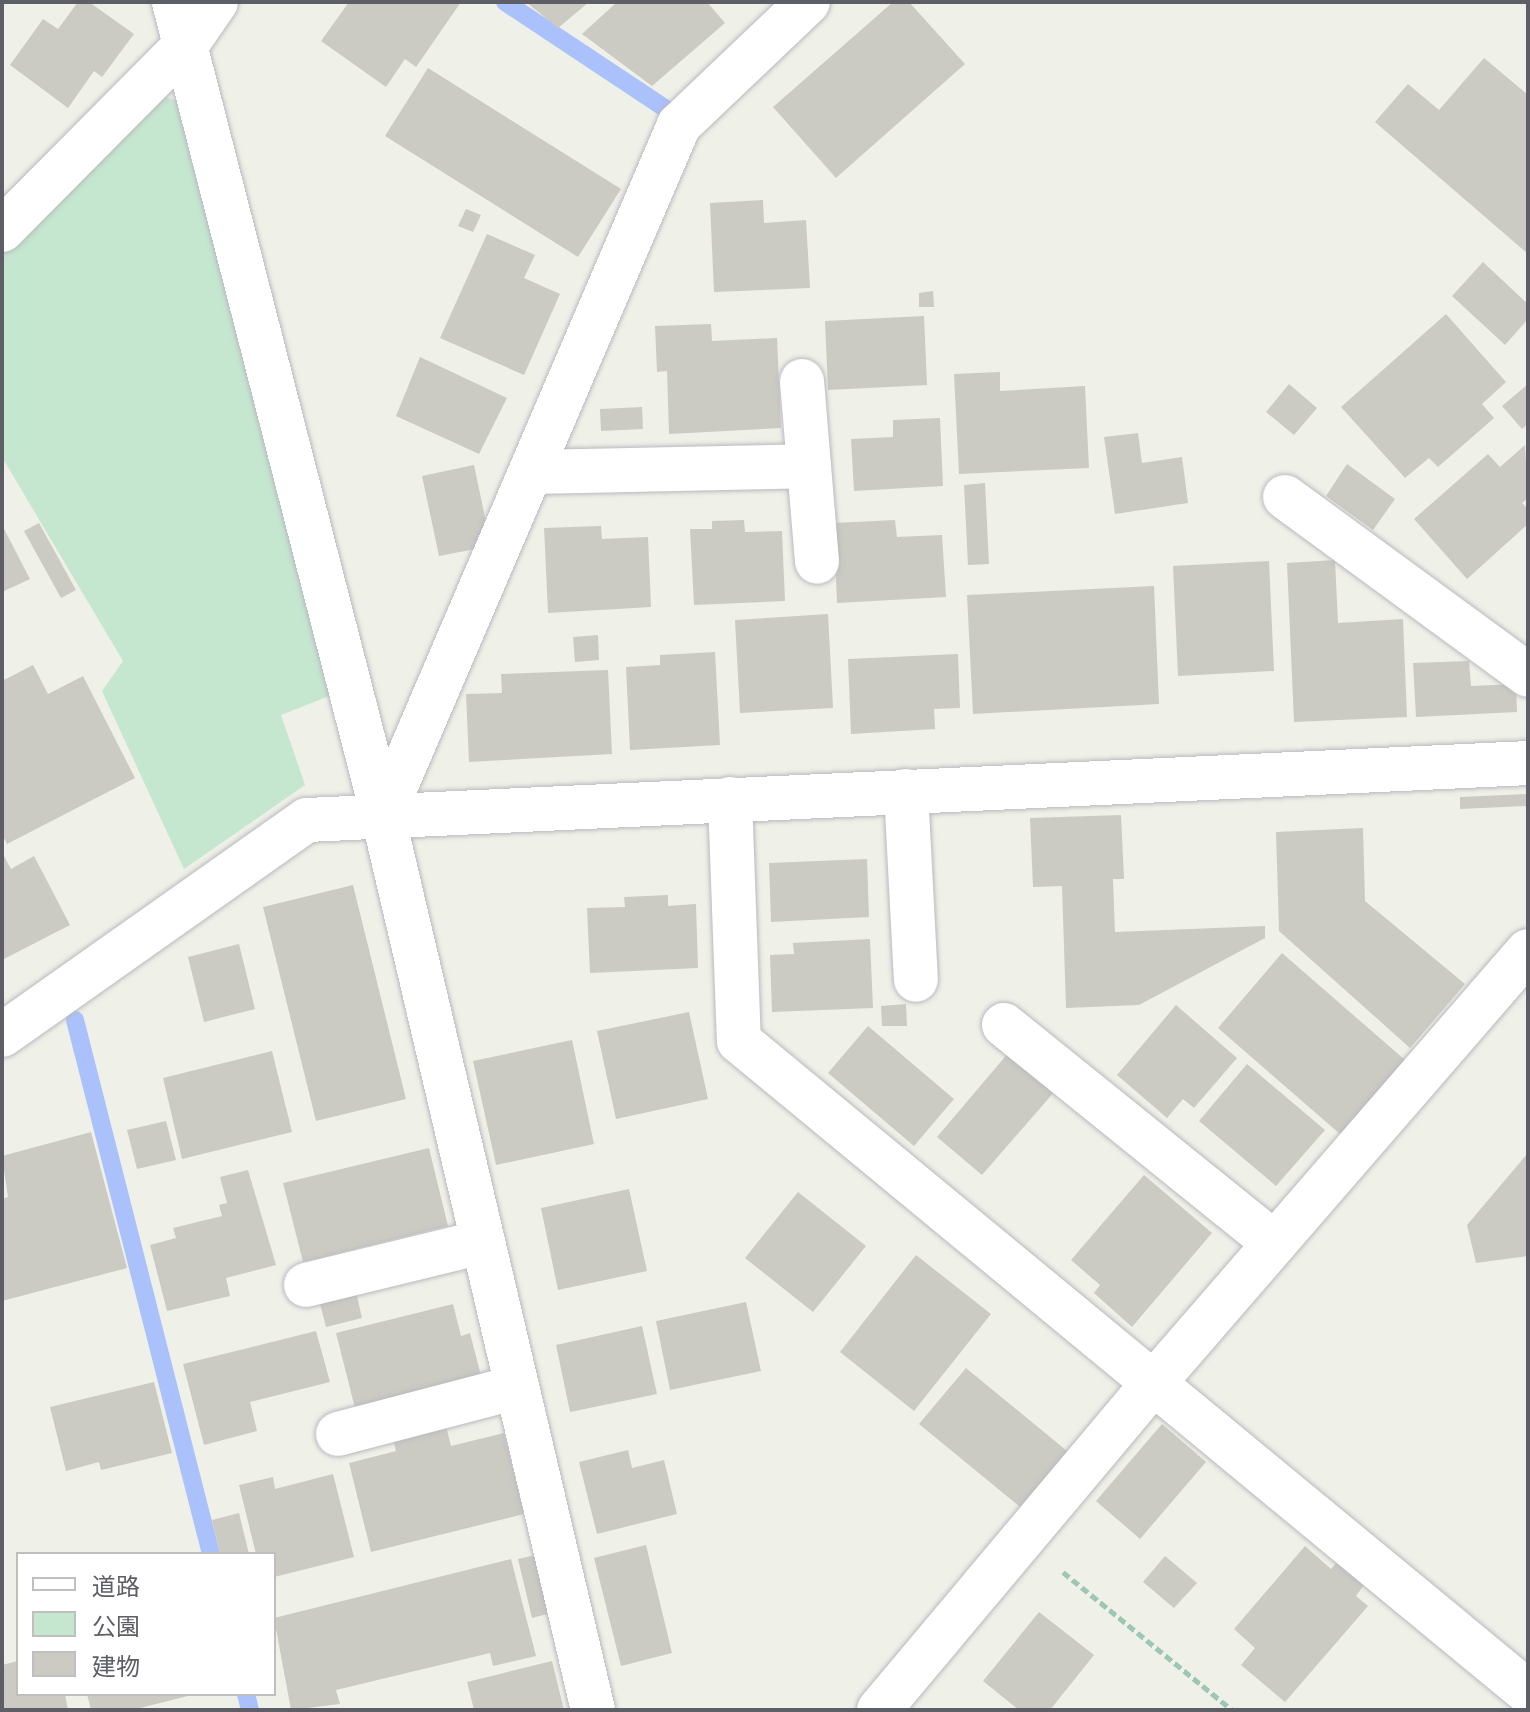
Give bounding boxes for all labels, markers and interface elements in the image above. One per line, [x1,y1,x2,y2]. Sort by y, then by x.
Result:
legend [16,1552,276,1696]
text: 道路 [92,1572,140,1601]
text: 公園 [92,1612,140,1641]
text: 建物 [92,1652,140,1681]

